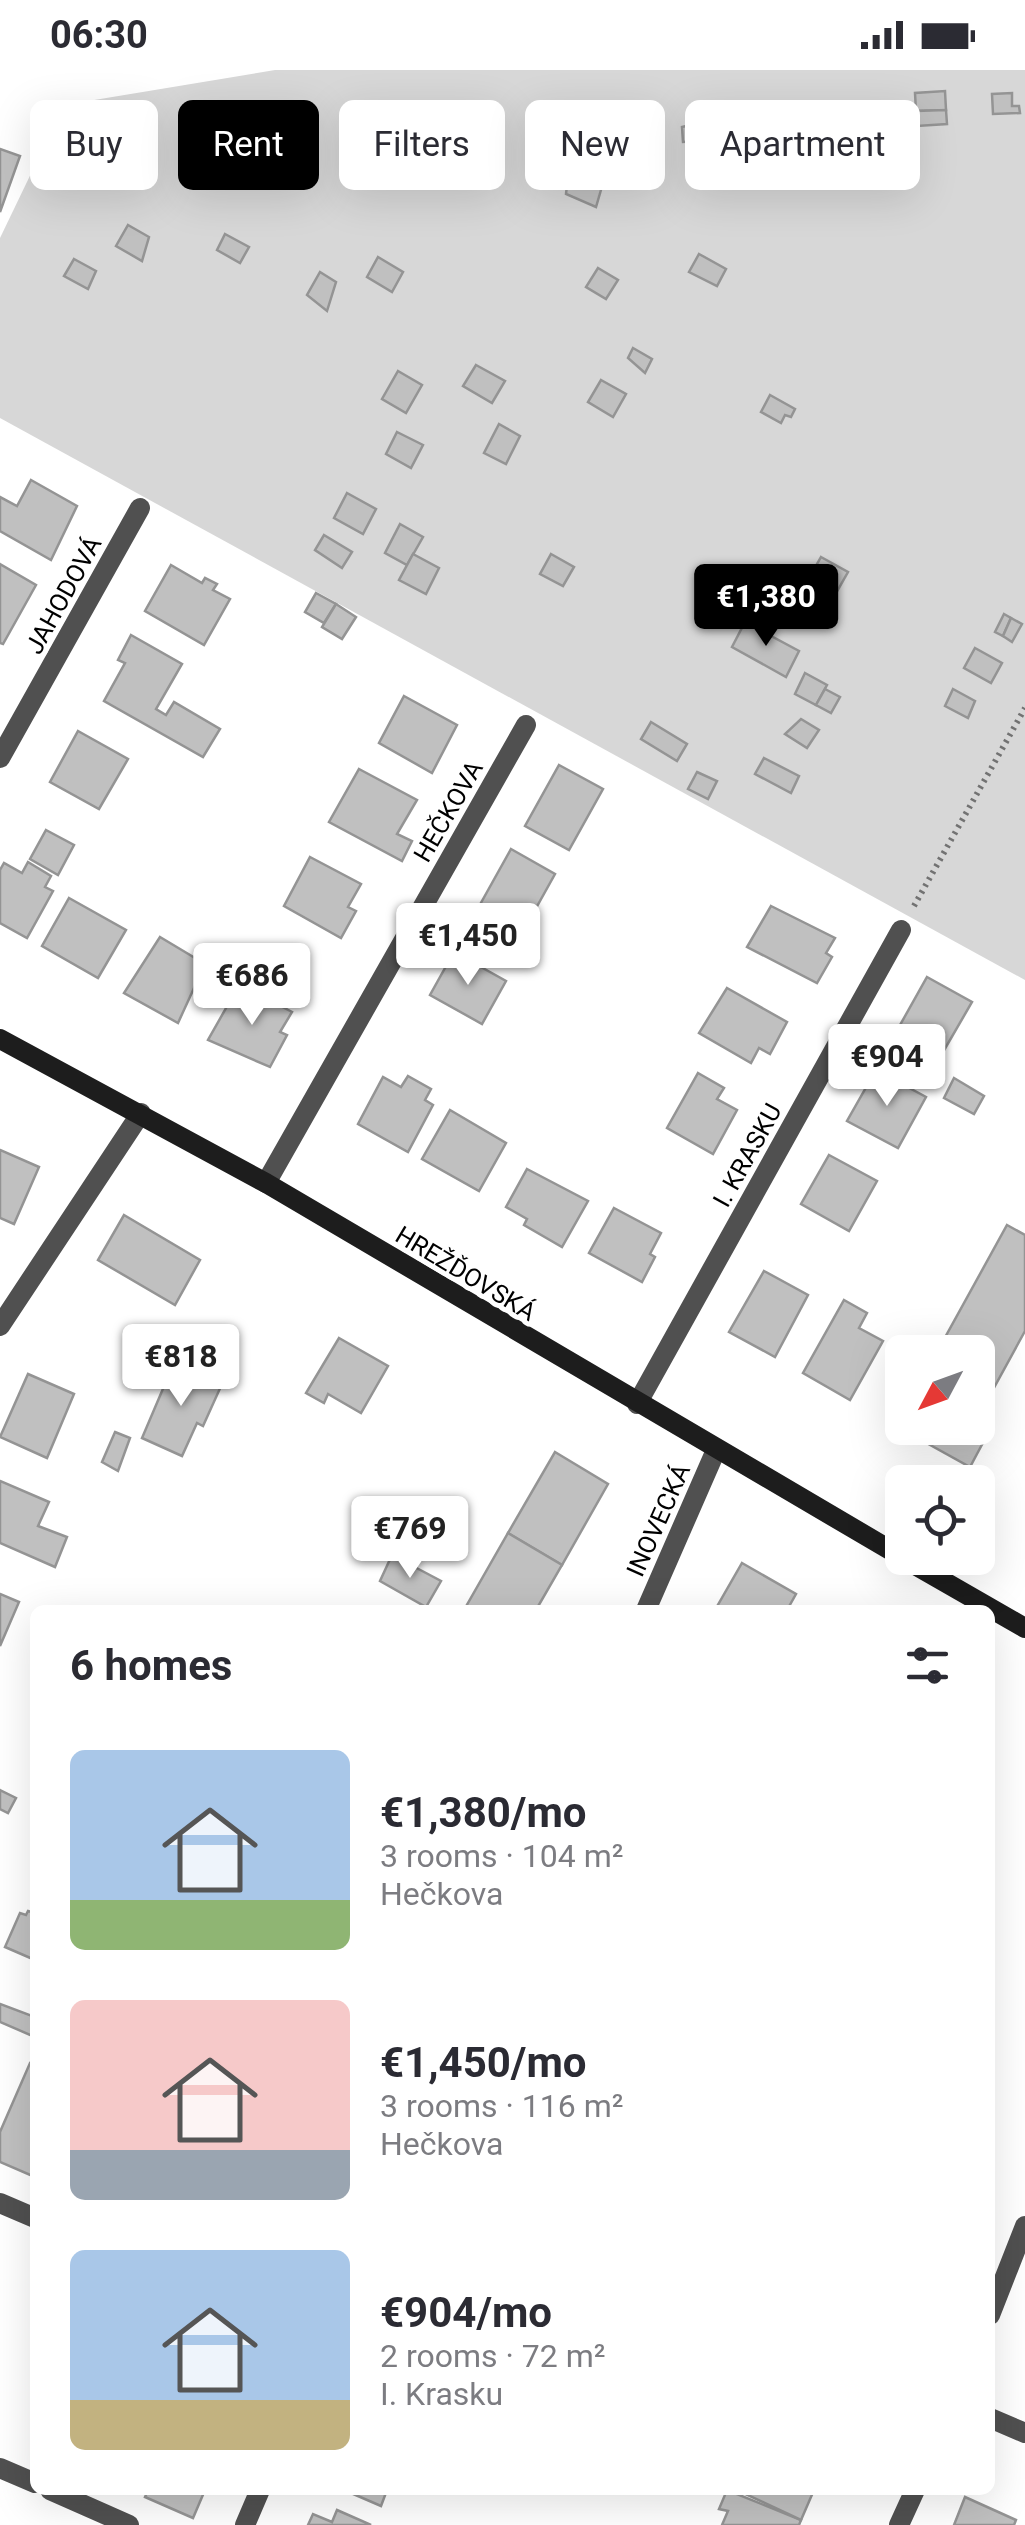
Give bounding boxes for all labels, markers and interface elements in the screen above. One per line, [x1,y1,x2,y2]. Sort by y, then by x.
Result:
text: 06:30 [50,13,148,57]
chip: Buy [30,100,158,190]
chip: Rent [178,100,319,190]
chip: Filters [339,100,505,190]
chip: New [525,100,665,190]
chip: Apartment [685,100,920,190]
street label: JAHODOVÁ [18,531,108,659]
pin: €1,380 [685,564,847,649]
text: €1,380 [716,577,816,615]
street label: HEČKOVA [407,755,489,867]
pin: €1,450 [387,903,549,988]
text: €1,450 [418,916,518,954]
pin: €686 [193,943,311,1028]
text: €686 [215,956,289,994]
pin: €904 [828,1024,946,1109]
text: €904 [850,1037,924,1075]
street label: I. KRASKU [707,1098,788,1212]
street label: HREŽĎOVSKÁ [390,1219,542,1327]
pin: €818 [122,1324,240,1409]
north arrow [885,1335,995,1445]
map controls [885,1335,995,1575]
text: €818 [144,1337,218,1375]
street label: INOVECKÁ [620,1459,696,1581]
button: locate [885,1465,995,1575]
pin: €769 [351,1496,469,1581]
text: €769 [373,1509,447,1547]
icon: filters [900,1638,955,1693]
text: 6 homes [70,1641,232,1690]
text: €1,380/mo [380,1788,587,1837]
icon: home [150,1790,270,1910]
text: 3 rooms · 104 m² [380,1837,623,1875]
text: Hečkova [380,1875,503,1913]
text: €1,450/mo [380,2038,587,2087]
icon: home [150,2040,270,2160]
text: 3 rooms · 116 m² [380,2087,623,2125]
text: Hečkova [380,2125,503,2163]
text: €904/mo [380,2288,552,2337]
icon: home [150,2290,270,2410]
text: 2 rooms · 72 m² [380,2337,605,2375]
text: I. Krasku [380,2375,503,2413]

